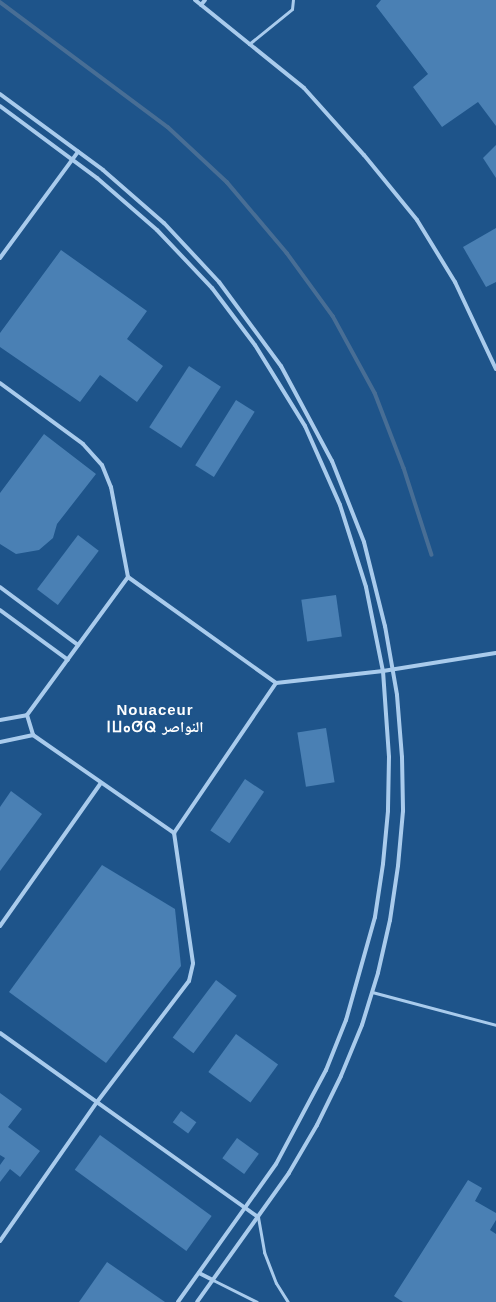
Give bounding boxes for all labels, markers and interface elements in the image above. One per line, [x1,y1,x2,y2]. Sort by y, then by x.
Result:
district label: Nouaceur ⵏⵡⴰⵚⵕ النواصر [110,700,200,735]

